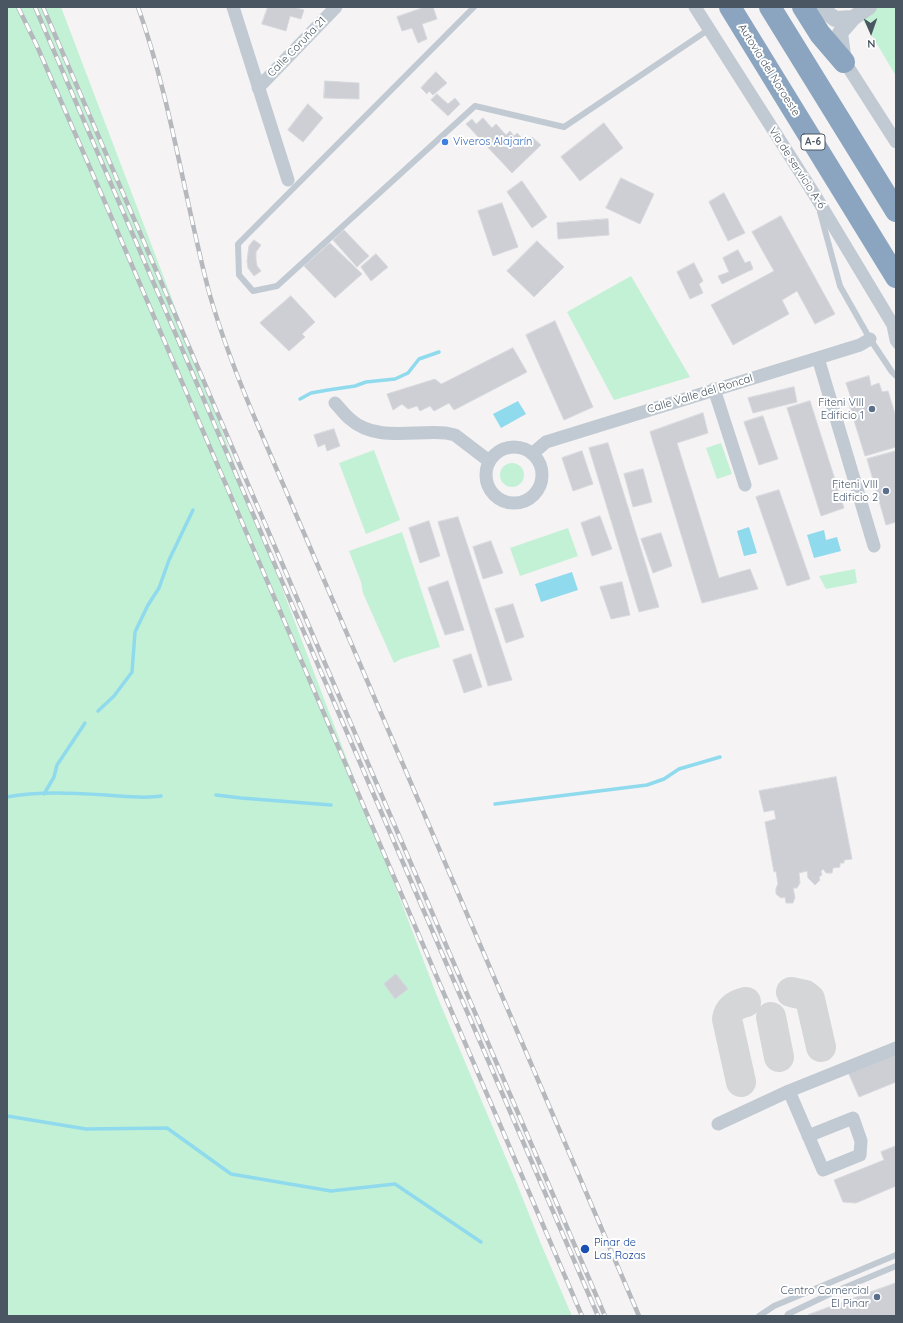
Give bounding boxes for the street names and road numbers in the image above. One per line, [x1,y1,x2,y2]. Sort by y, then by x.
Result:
street label: Calle Coruña 21 [265,14,329,80]
street label: Autovía del Noroeste [735,21,803,119]
street label: Vía de servicio A-6 [766,125,828,211]
road number: A-6 [801,134,825,150]
street label: Calle Valle del Roncal [646,372,754,416]

